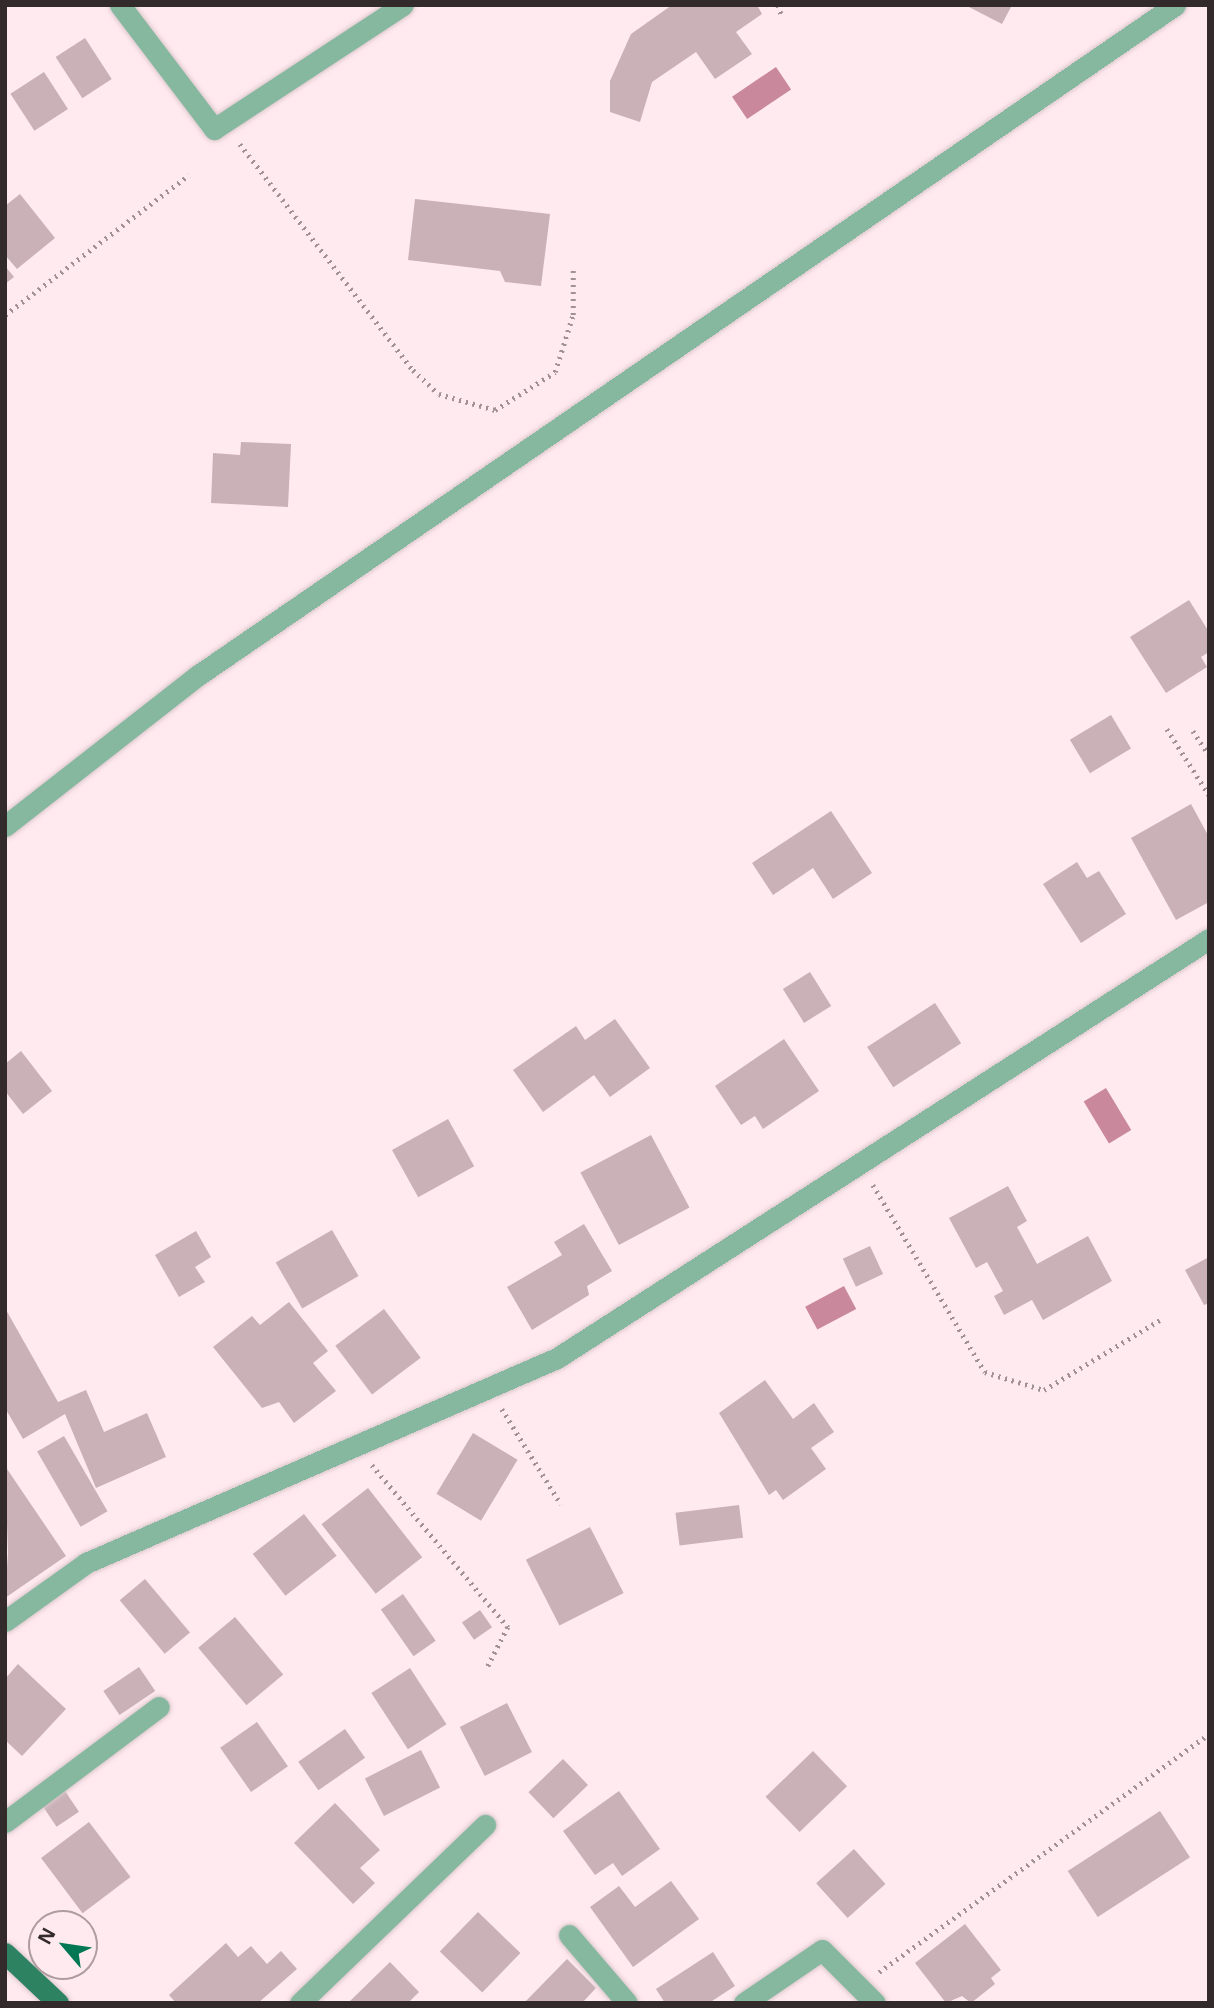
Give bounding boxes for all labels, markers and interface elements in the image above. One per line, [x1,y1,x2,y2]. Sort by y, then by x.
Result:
north arrow [28,1910,98,1980]
text: N [31,1923,61,1949]

